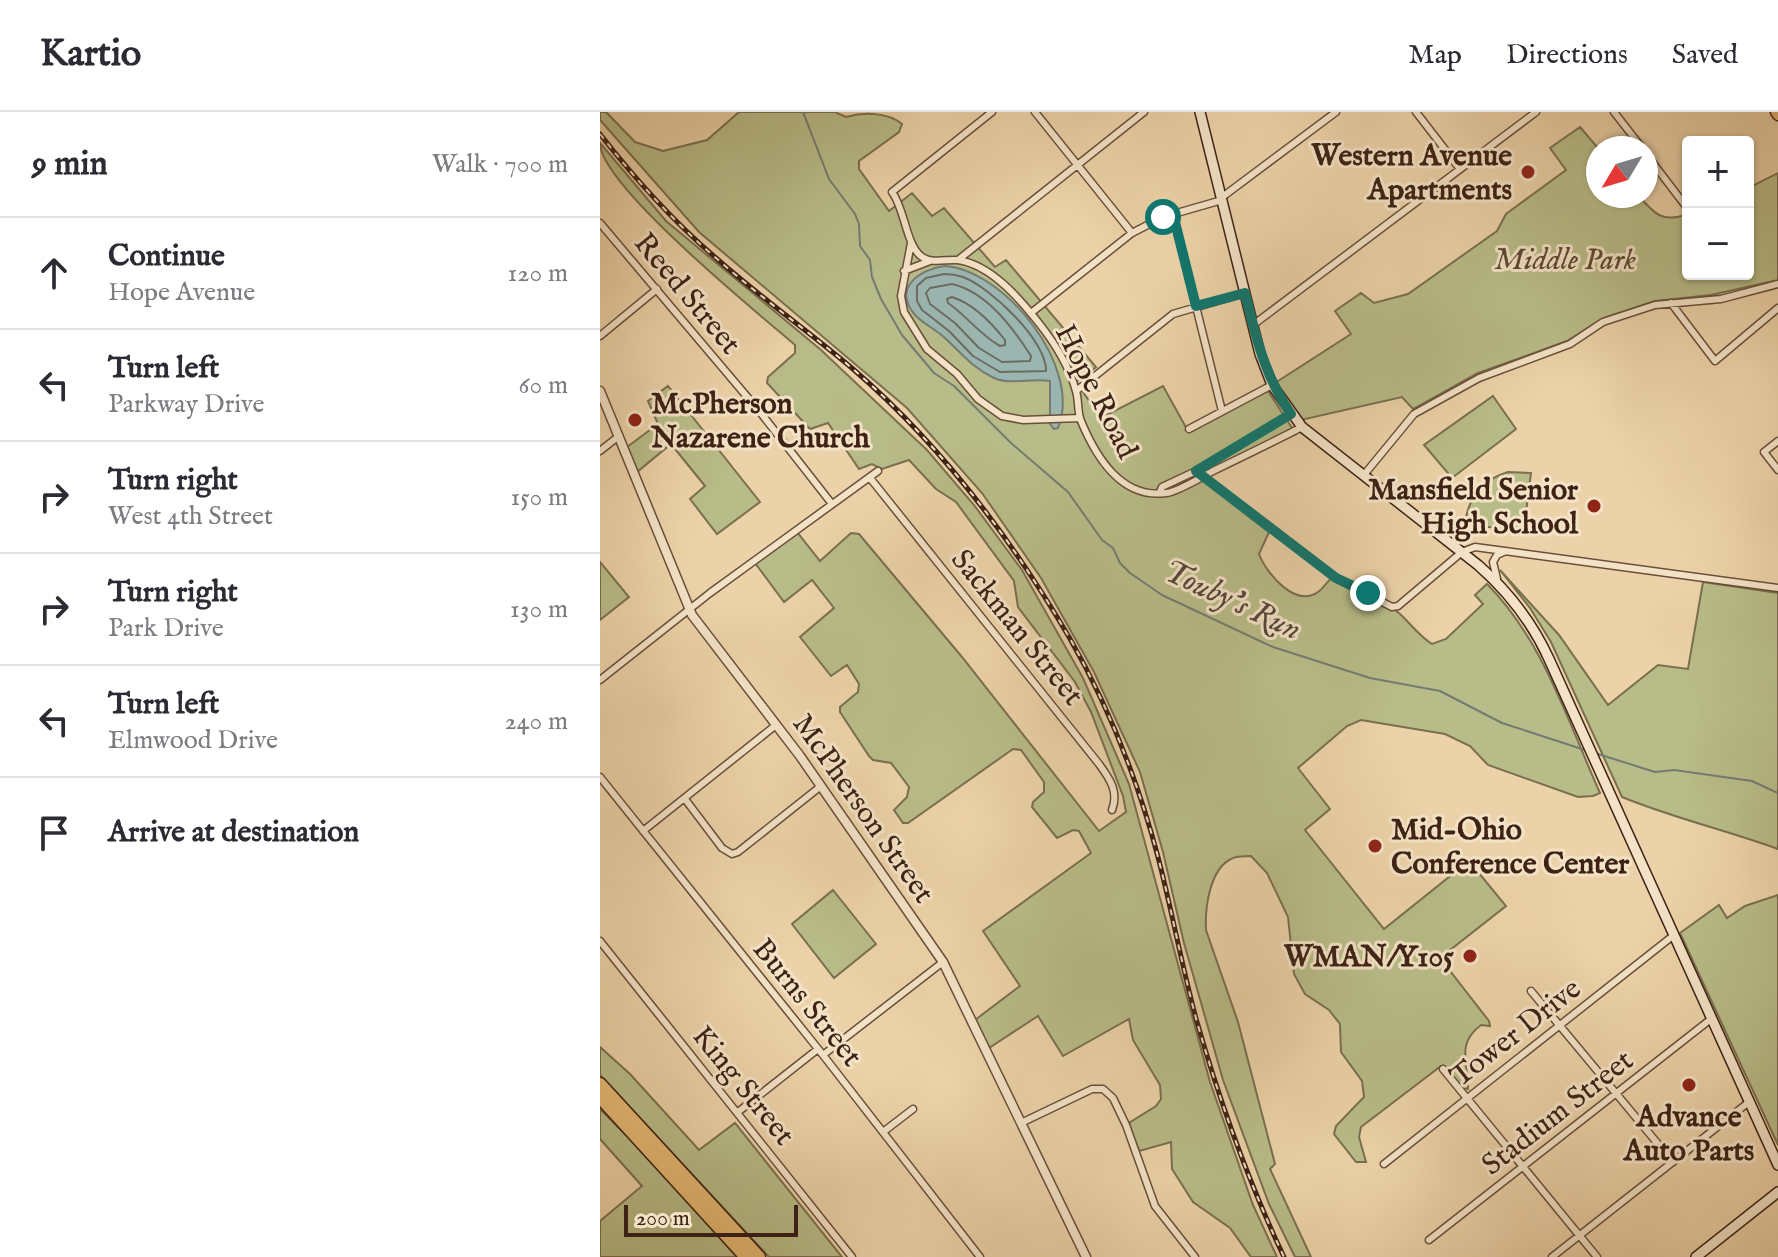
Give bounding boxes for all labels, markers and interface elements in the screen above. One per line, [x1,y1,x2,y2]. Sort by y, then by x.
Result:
text: Kartio [40,31,141,79]
text: Map [1408,38,1462,73]
text: Directions [1506,38,1628,73]
text: Saved [1672,38,1738,73]
north arrow [1586,136,1658,208]
map controls [1682,136,1754,280]
button: + [1682,136,1754,208]
place label: Western Avenue Apartments [1310,138,1512,210]
text: 9 min [32,143,108,186]
text: Walk · 700 m [432,148,568,181]
marker: Western Avenue Apartments [1519,163,1537,181]
route start [1145,199,1181,235]
button: − [1682,208,1754,280]
street label: Reed Street [625,226,748,363]
text: Continue [108,238,225,276]
park label: Middle Park [1494,242,1636,280]
icon: ahead [32,251,76,295]
text: 120 m [508,257,568,290]
text: Hope Avenue [108,276,255,309]
street label: Hope Road [1045,318,1146,466]
text: Turn left [108,350,219,388]
icon: left [32,363,76,407]
text: 60 m [519,369,568,402]
place label: McPherson Nazarene Church [650,386,871,458]
text: Parkway Drive [108,388,264,421]
marker: McPherson Nazarene Church [626,411,644,429]
text: Turn right [108,462,238,500]
place label: Mansfield Senior High School [1368,472,1579,544]
icon: right [32,475,76,519]
text: 150 m [510,481,568,514]
marker: Mansfield Senior High School [1585,497,1603,515]
text: West 4th Street [108,500,273,533]
street label: Sackman Street [942,542,1091,714]
water label: Touby's Run [1157,552,1307,651]
text: Turn right [108,574,238,612]
route end [1350,575,1386,611]
icon: right [32,587,76,631]
text: 130 m [510,593,568,626]
text: Park Drive [108,612,224,645]
text: Turn left [108,686,219,724]
icon: left [32,699,76,743]
text: 240 m [505,705,568,738]
street label: McPherson Street [783,707,942,911]
text: Elmwood Drive [108,724,278,757]
icon: arrive [32,811,76,855]
place label: Mid-Ohio Conference Center [1391,812,1630,884]
text: Arrive at destination [108,814,359,852]
marker: Mid-Ohio Conference Center [1366,837,1384,855]
street label: Burns Street [743,931,870,1075]
place label: WMAN/Y105 [1283,939,1454,977]
marker: WMAN/Y105 [1461,947,1479,965]
street label: Tower Drive [1443,971,1589,1097]
street label: King Street [683,1019,802,1154]
street label: Stadium Street [1475,1042,1642,1185]
marker: Advance Auto Parts [1680,1076,1698,1094]
place label: Advance Auto Parts [1623,1099,1754,1171]
scale bar [624,1201,798,1237]
text: 200 m [636,1205,690,1233]

